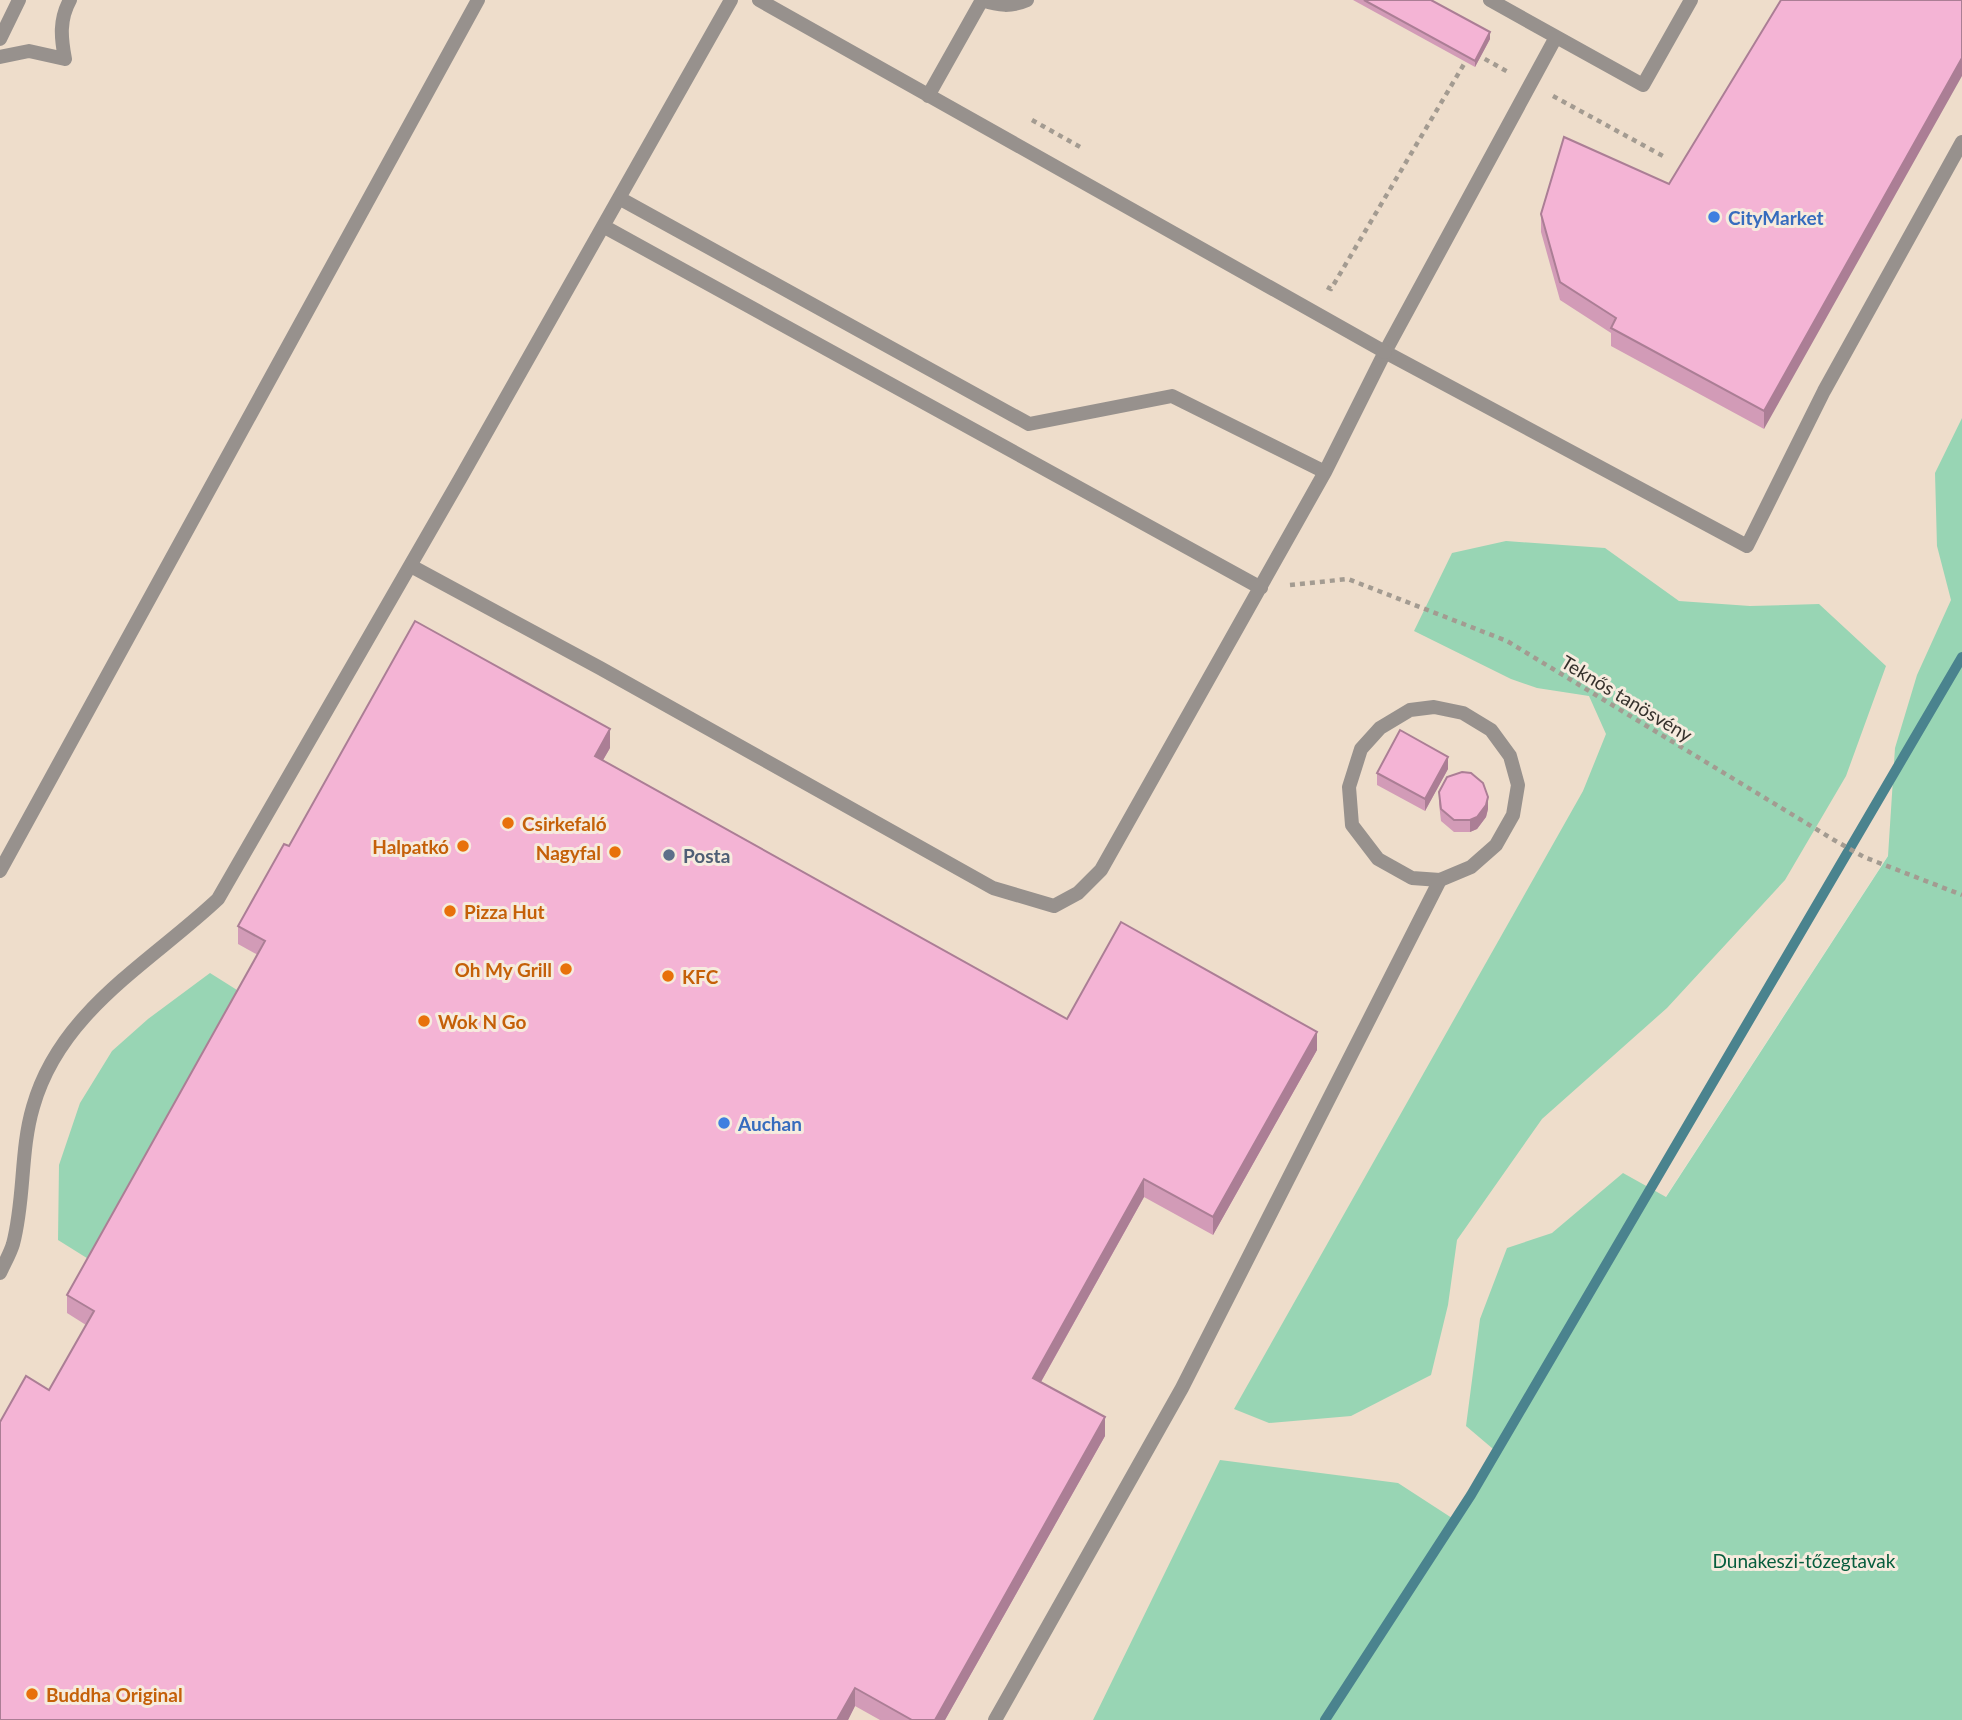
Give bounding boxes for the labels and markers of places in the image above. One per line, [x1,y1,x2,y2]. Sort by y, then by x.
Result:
place label: CityMarket [1728,206,1824,229]
marker: CityMarket [1706,209,1722,225]
place label: Csirkefaló [522,812,607,835]
marker: Csirkefaló [500,815,516,831]
place label: Halpatkó [372,835,449,858]
marker: Halpatkó [455,838,471,854]
place label: Nagyfal [536,841,601,864]
marker: Nagyfal [607,844,623,860]
place label: Posta [683,844,730,867]
marker: Posta [661,847,677,863]
place label: Pizza Hut [464,900,545,923]
marker: Pizza Hut [442,903,458,919]
place label: Oh My Grill [455,958,552,981]
marker: Oh My Grill [558,961,574,977]
place label: KFC [682,965,719,988]
marker: KFC [660,968,676,984]
place label: Wok N Go [438,1010,526,1033]
marker: Wok N Go [416,1013,432,1029]
place label: Auchan [737,1112,802,1135]
marker: Auchan [716,1115,732,1131]
place label: Buddha Original [46,1683,183,1706]
marker: Buddha Original [24,1686,40,1702]

